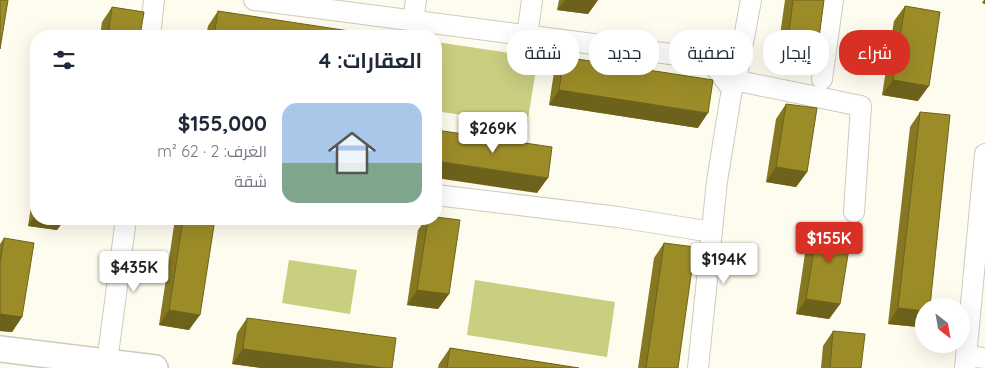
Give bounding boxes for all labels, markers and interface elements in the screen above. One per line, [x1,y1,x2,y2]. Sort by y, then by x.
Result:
chip: شقة [507,30,579,75]
chip: جديد [589,30,659,75]
chip: تصفية [669,30,753,75]
chip: إيجار [763,30,829,75]
chip: شراء [839,30,910,75]
icon: filters [50,46,78,74]
text: العقارات: 4 [319,47,422,73]
text: $155,000 [178,110,267,136]
pin: $269K [458,112,528,154]
text: $269K [469,118,517,138]
icon: home [322,123,382,183]
text: الغرف: 2 · 62 m² [157,141,267,161]
text: شقة [234,171,267,191]
pin: $155K [794,222,864,264]
text: $155K [807,228,851,248]
pin: $194K [689,242,759,285]
text: $194K [702,249,746,269]
pin: $435K [99,250,169,293]
text: $435K [110,257,158,277]
north arrow [915,298,970,352]
map controls [915,298,970,353]

